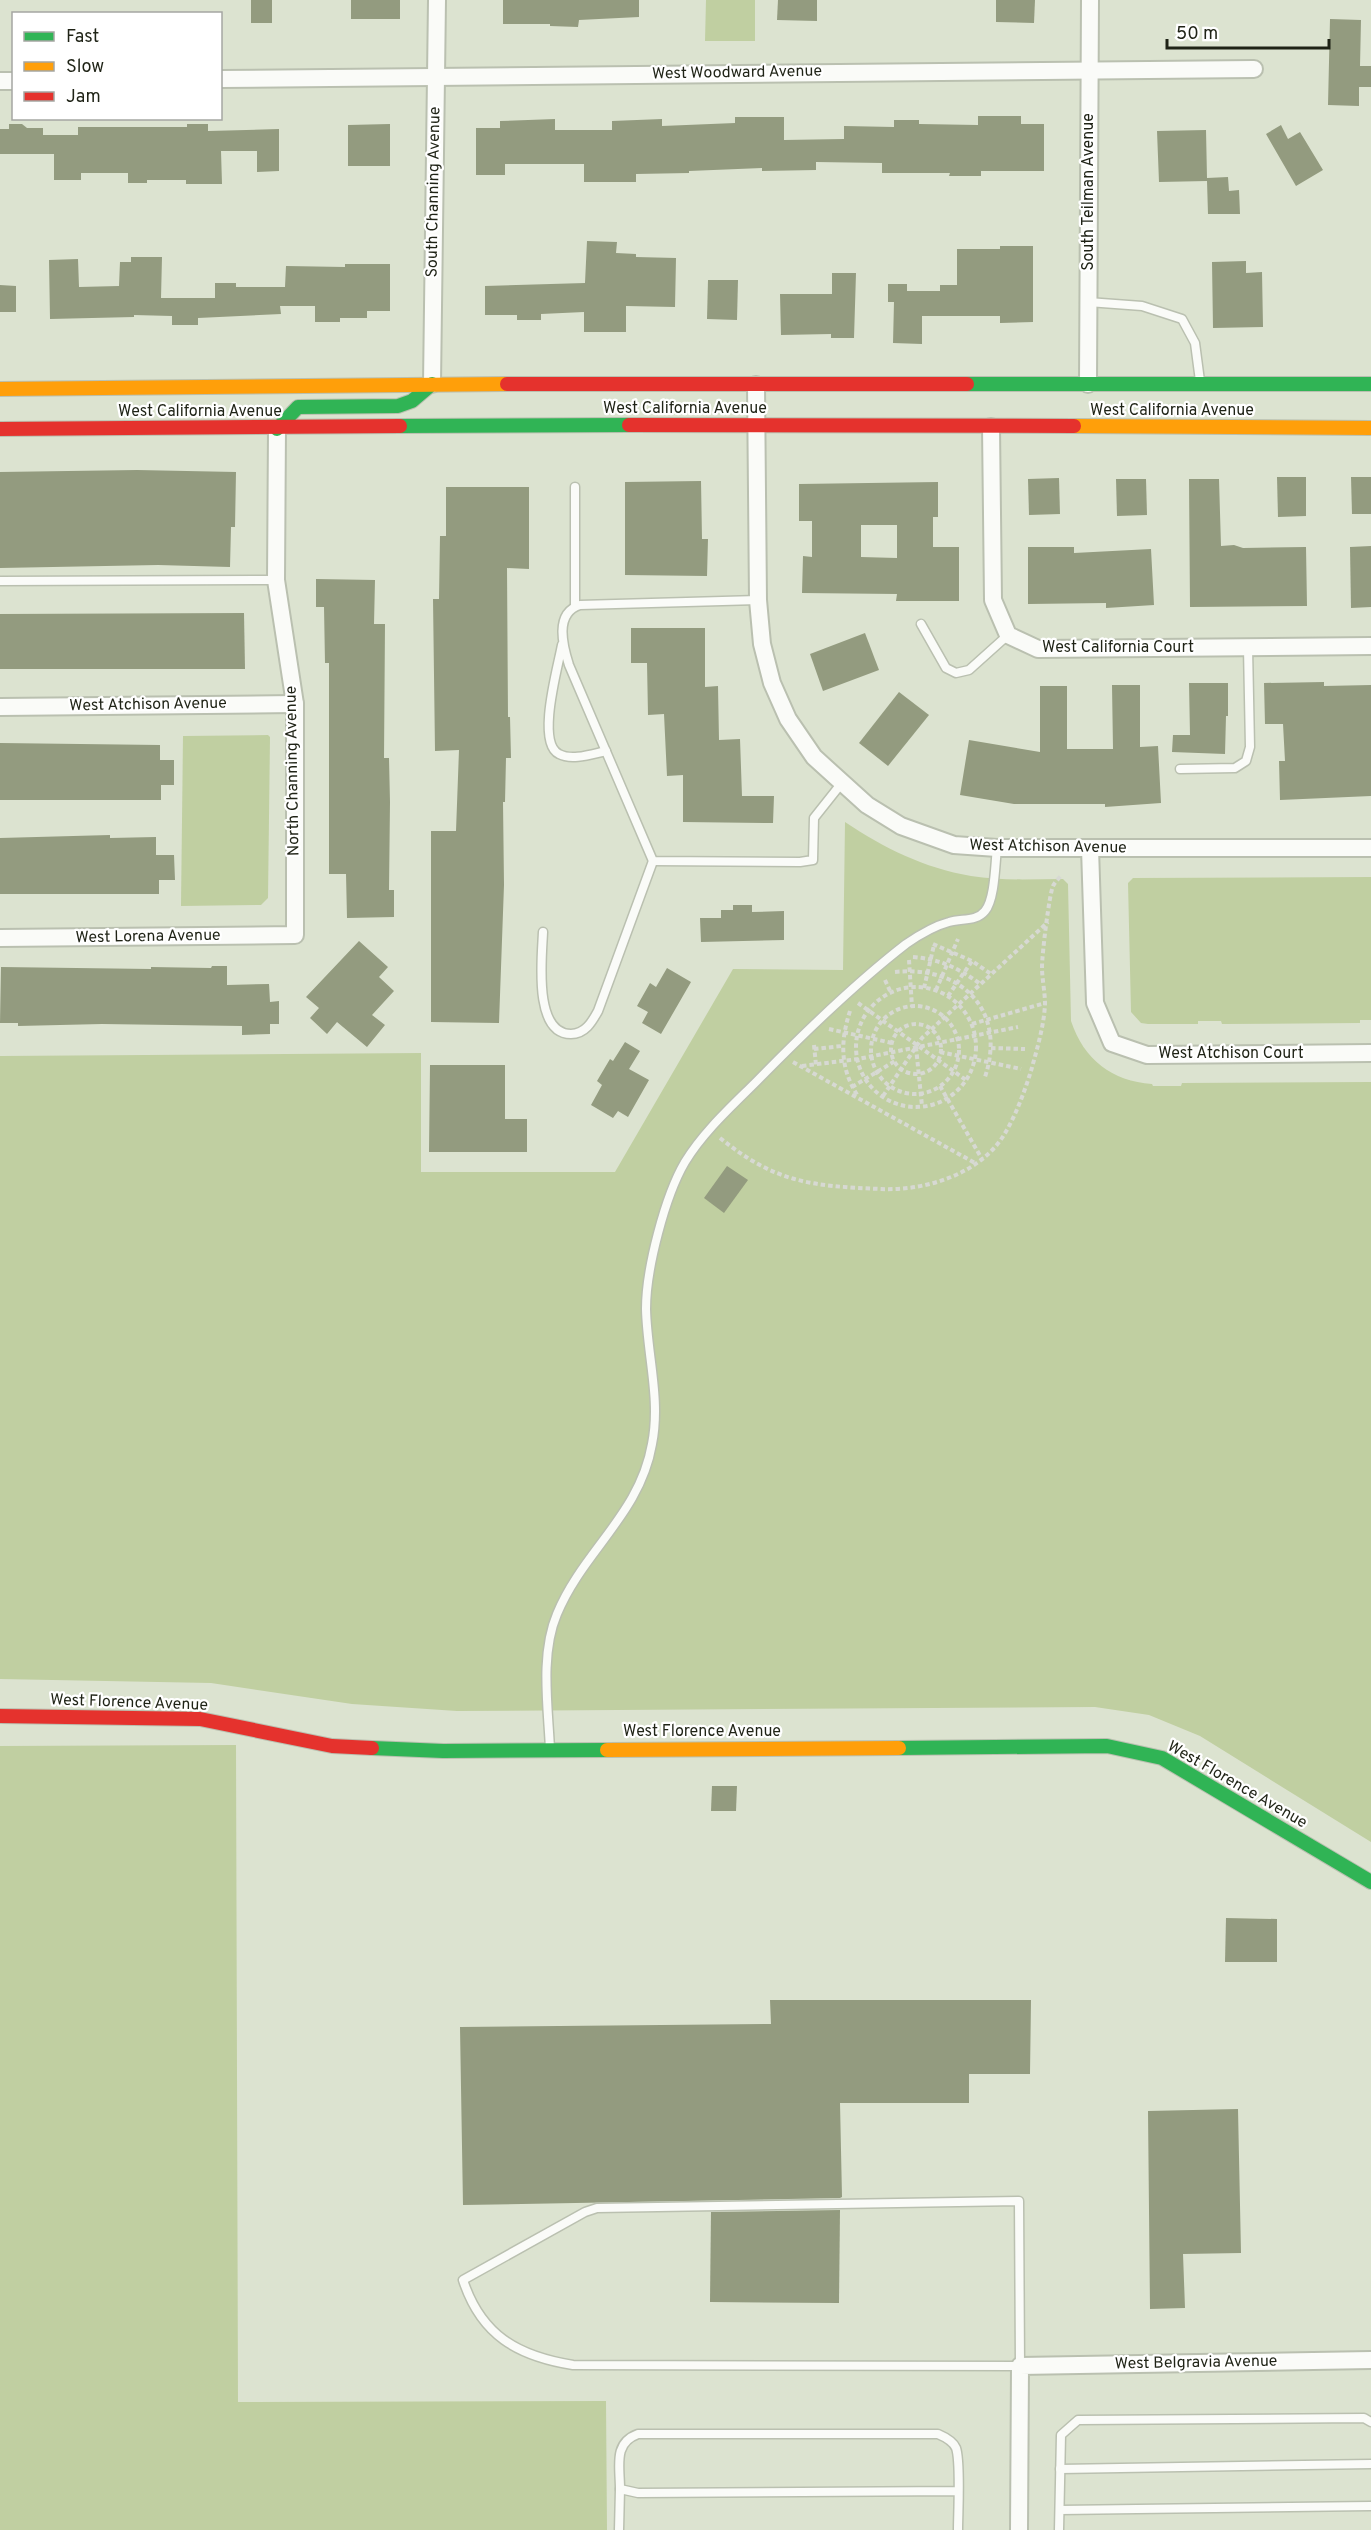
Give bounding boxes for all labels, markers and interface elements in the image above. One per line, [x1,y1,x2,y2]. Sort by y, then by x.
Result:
legend [12,12,222,120]
scale bar [1167,12,1329,50]
text: 50 m [1176,23,1218,46]
text: Fast [66,26,99,49]
text: Slow [66,56,104,79]
street label: West Woodward Avenue [652,62,822,84]
text: Jam [66,86,101,109]
street label: South Channing Avenue [423,106,445,278]
street label: South Teilman Avenue [1079,113,1099,271]
street label: West California Avenue [603,399,767,419]
street label: West California Avenue [1090,401,1254,421]
street label: West California Avenue [118,402,282,422]
street label: West California Court [1042,638,1194,658]
street label: North Channing Avenue [282,686,304,856]
street label: West Atchison Avenue [69,694,227,716]
street label: West Atchison Avenue [969,836,1127,858]
street label: West Lorena Avenue [75,926,221,948]
street label: West Atchison Court [1158,1044,1304,1064]
street label: West Florence Avenue [50,1690,208,1716]
street label: West Florence Avenue [623,1722,781,1742]
street label: West Florence Avenue [1164,1737,1310,1833]
street label: West Belgravia Avenue [1114,2352,1278,2374]

